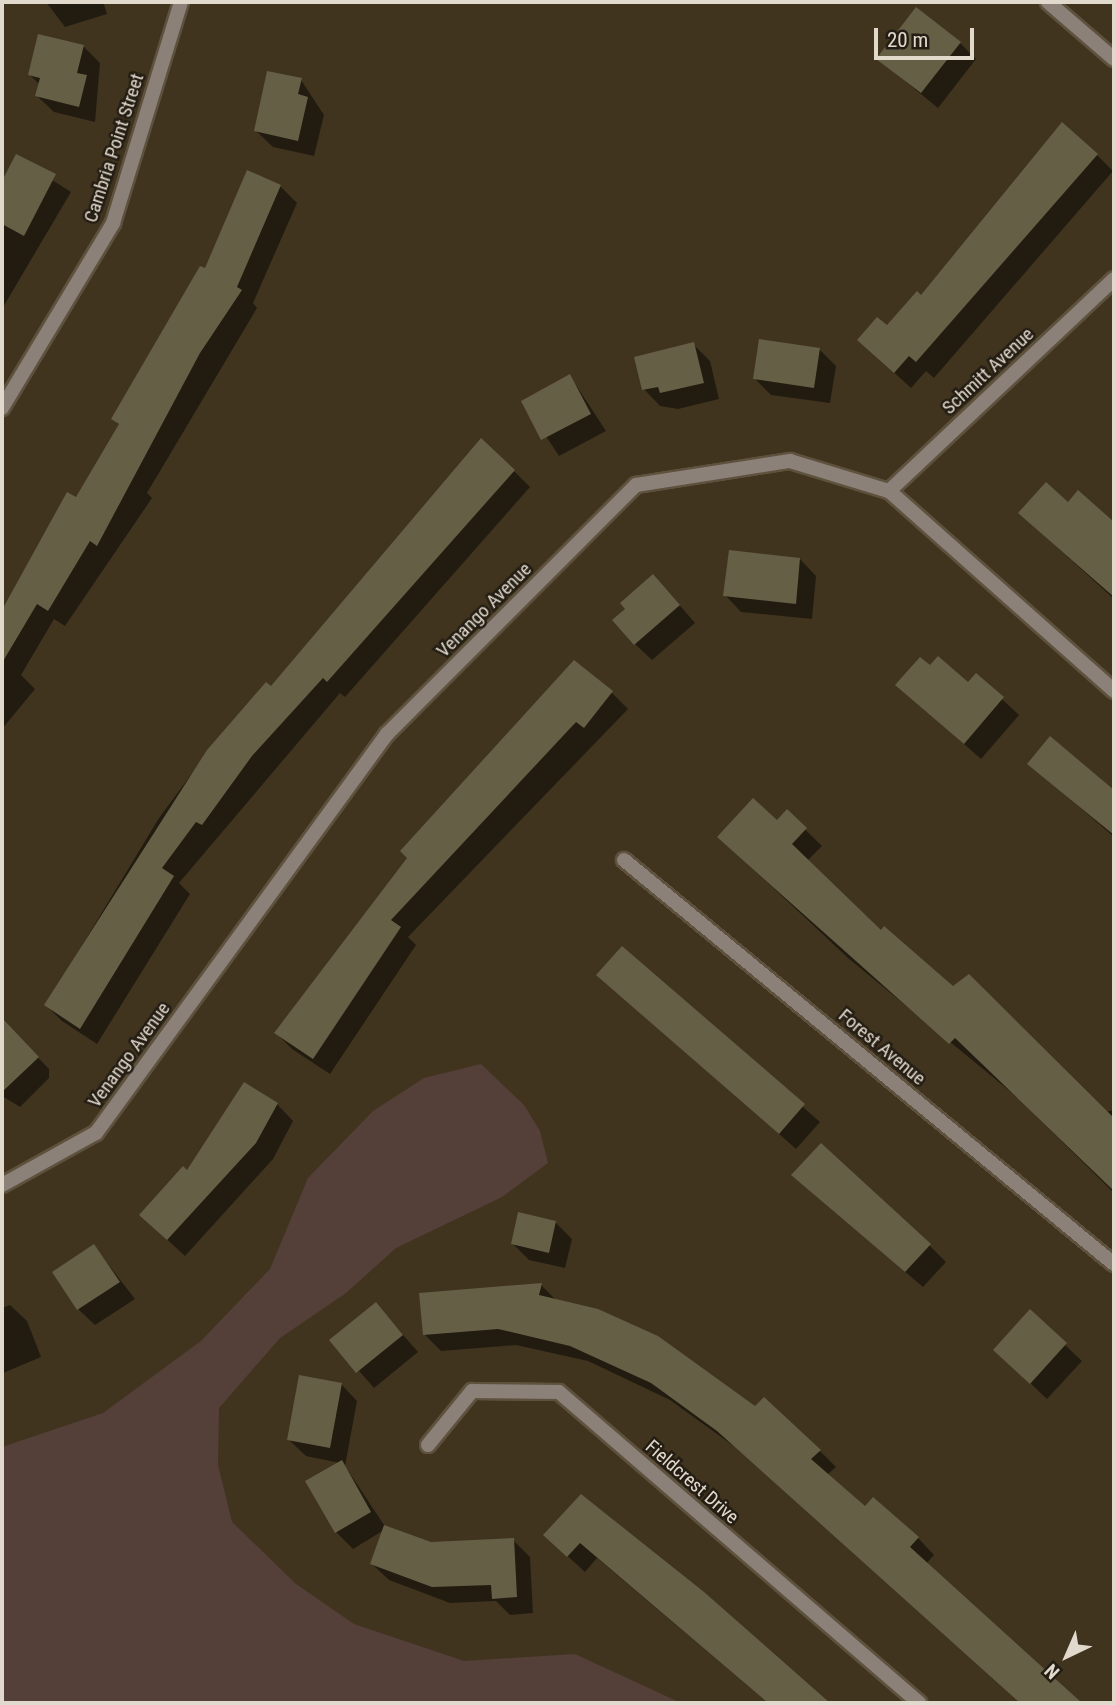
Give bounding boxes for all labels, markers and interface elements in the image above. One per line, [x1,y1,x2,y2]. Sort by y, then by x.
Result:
scale bar [878,14,978,58]
text: 20 m [887,28,928,52]
street label: Cambria Point Street [79,71,149,225]
street label: Schmitt Avenue [938,323,1038,419]
street label: Venango Avenue [432,558,536,662]
street label: Venango Avenue [83,998,175,1112]
street label: Forest Avenue [834,1004,930,1090]
street label: Fieldcrest Drive [641,1435,743,1529]
north arrow [1032,1621,1102,1691]
text: N [1040,1659,1064,1684]

